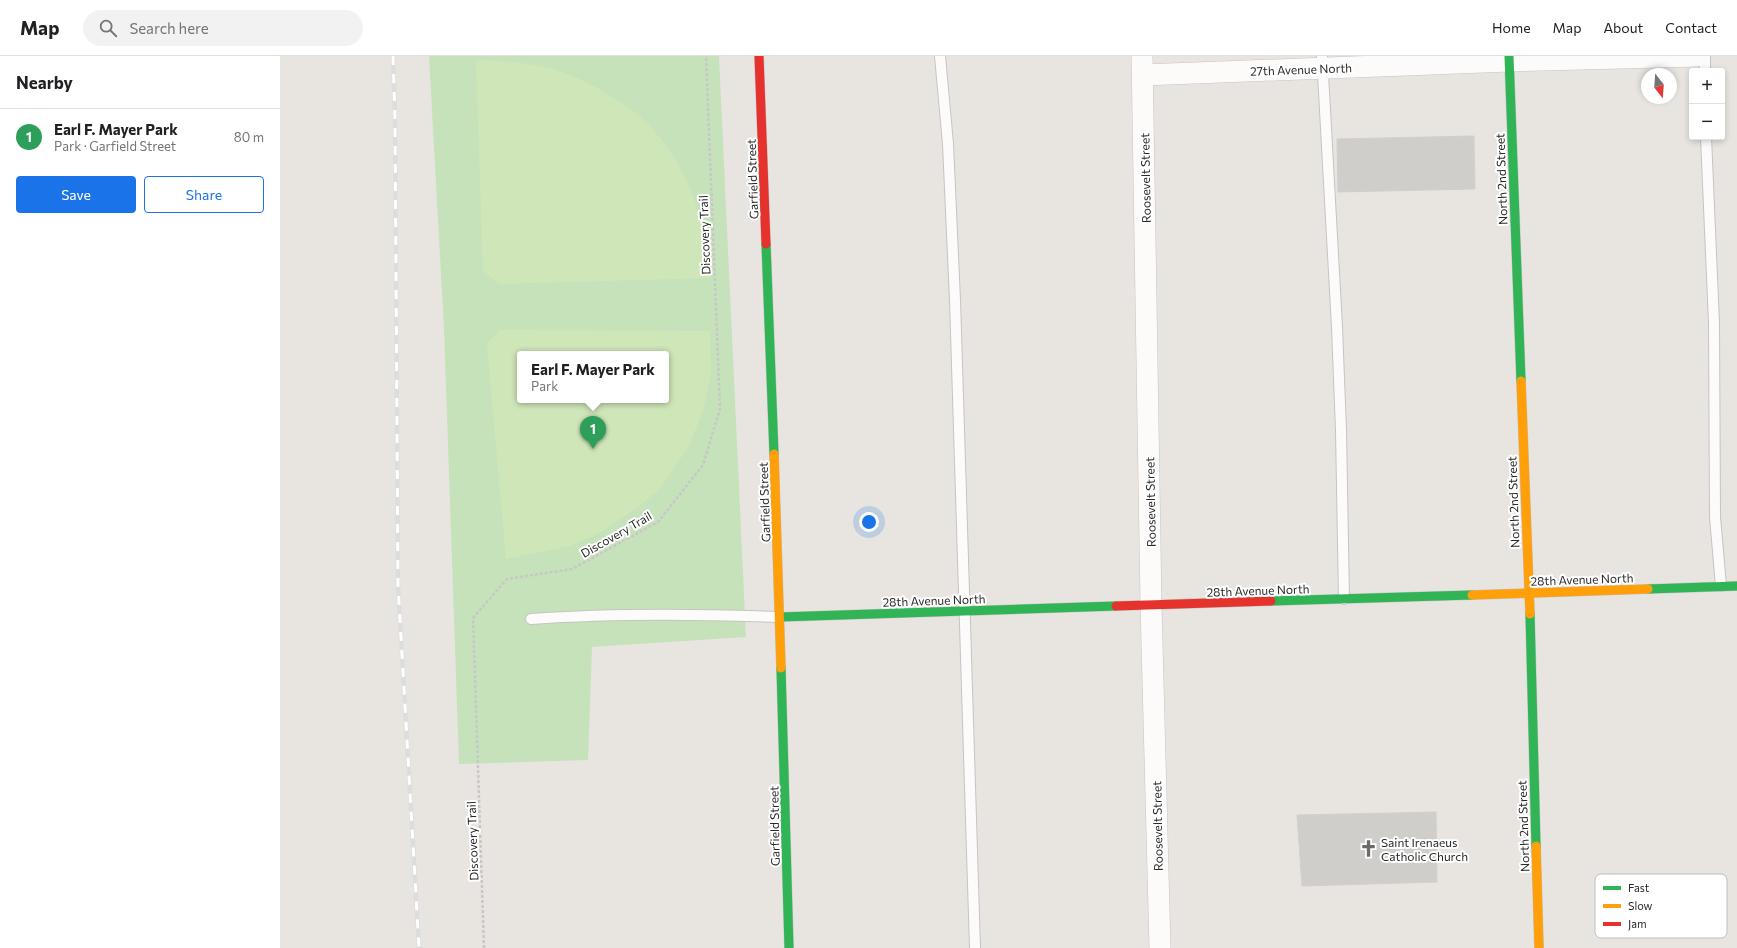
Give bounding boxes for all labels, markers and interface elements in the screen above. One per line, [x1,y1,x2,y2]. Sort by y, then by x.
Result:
search box [83,10,363,46]
text: Map [20,16,59,39]
icon: search [97,17,119,39]
text: Search here [129,19,209,37]
text: Home [1492,19,1531,36]
text: Map [1553,19,1581,36]
text: About [1603,19,1643,36]
text: Contact [1665,19,1717,36]
street label: 27th Avenue North [1250,60,1352,78]
north arrow [1641,68,1677,104]
map controls [1689,68,1725,140]
button: + [1689,68,1725,104]
text: Nearby [16,72,73,93]
button: − [1689,104,1725,140]
text: Earl F. Mayer Park [54,120,178,138]
text: 1 [26,129,32,145]
text: 80 m [234,129,264,145]
street label: Roosevelt Street [1137,133,1153,223]
street label: North 2nd Street [1492,133,1510,225]
text: Park · Garfield Street [54,138,176,154]
street label: Garfield Street [744,139,760,219]
button: Save [16,176,136,213]
button: Share [144,176,264,213]
street label: Discovery Trail [696,195,712,275]
popup [517,351,669,403]
text: Earl F. Mayer Park [531,360,655,378]
text: Park [531,378,558,394]
pin: 1 [580,416,606,449]
street label: North 2nd Street [1504,456,1522,548]
street label: Roosevelt Street [1142,457,1158,547]
street label: Garfield Street [756,462,772,542]
street label: Discovery Trail [578,508,654,560]
your location [859,512,879,532]
street label: 28th Avenue North [1530,570,1634,588]
street label: 28th Avenue North [1206,581,1310,599]
street label: 28th Avenue North [882,591,986,609]
street label: North 2nd Street [1514,780,1532,872]
street label: Roosevelt Street [1149,781,1165,871]
street label: Garfield Street [766,786,782,866]
street label: Discovery Trail [464,801,480,881]
place label: Saint Irenaeus Catholic Church [1381,835,1468,863]
church icon: Saint Irenaeus Catholic Church [1358,839,1378,859]
legend [1595,874,1727,938]
text: Fast [1628,881,1650,894]
text: Slow [1628,899,1653,912]
text: Jam [1628,917,1647,931]

